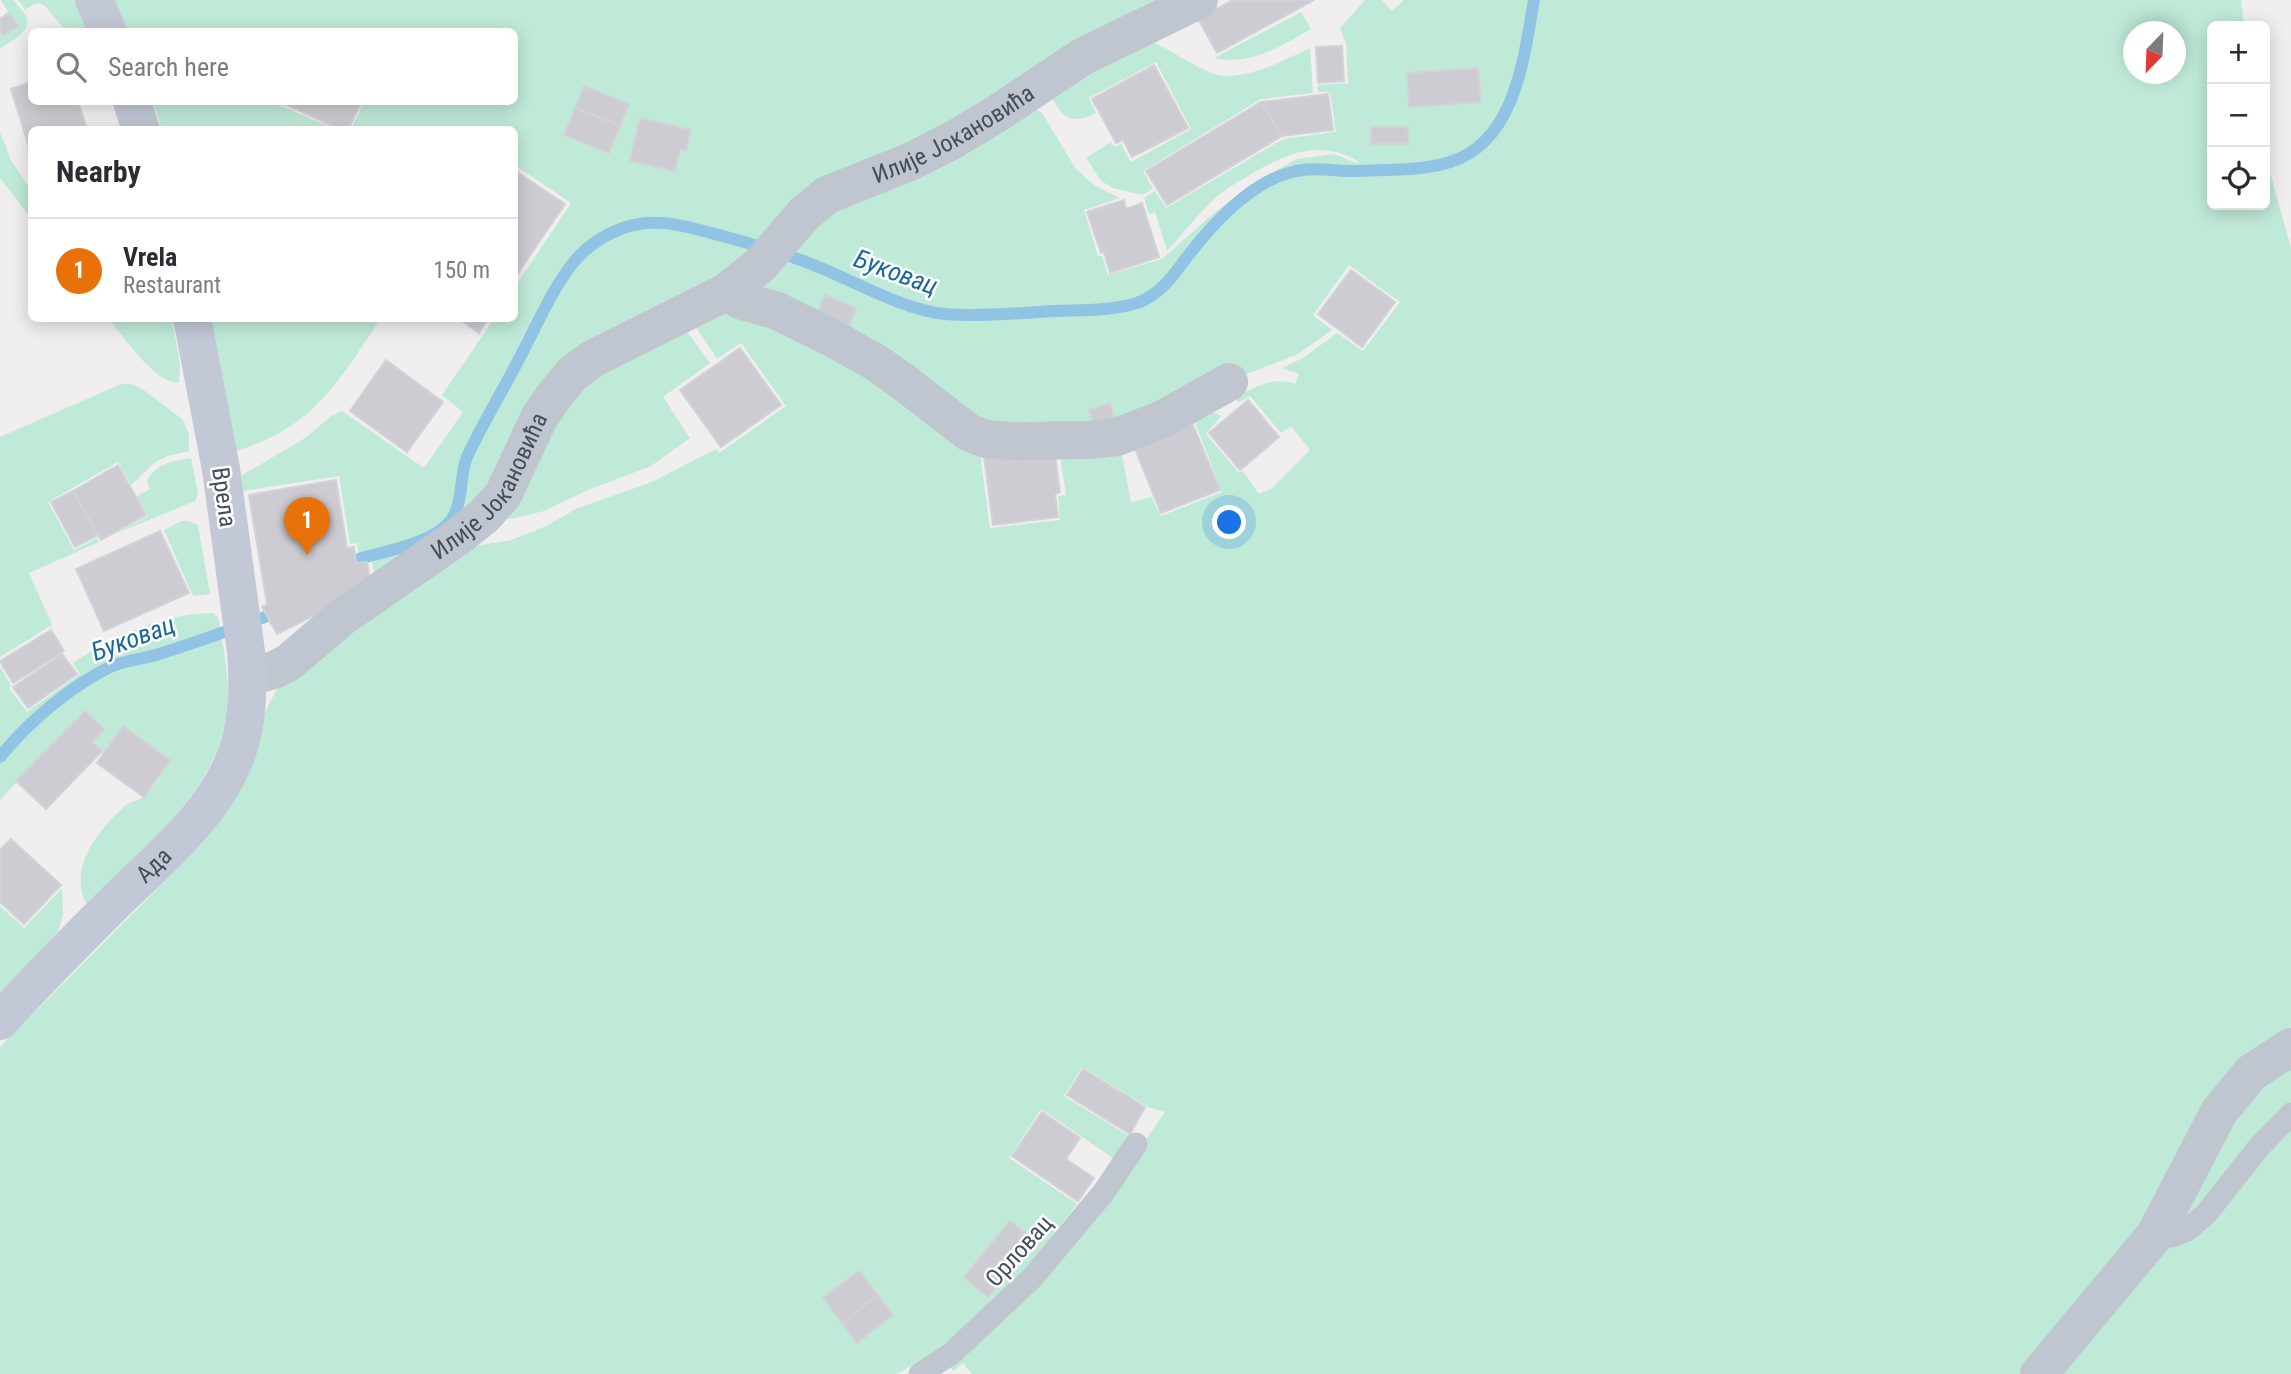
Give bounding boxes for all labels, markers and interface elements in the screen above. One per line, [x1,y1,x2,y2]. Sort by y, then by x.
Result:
north arrow [2123,21,2186,84]
map controls [2207,21,2270,210]
button: + [2207,21,2270,84]
search box [28,28,518,105]
icon: search [52,48,90,86]
text: Search here [108,52,229,82]
street label: Илије Јокановића [868,79,1039,189]
button: − [2207,84,2270,147]
button: locate [2207,147,2270,210]
text: Nearby [56,154,141,189]
text: Vrela [123,242,177,272]
water label: Буковац [850,243,942,301]
text: 1 [73,257,85,284]
text: 150 m [433,257,490,284]
text: Restaurant [123,272,221,299]
street label: Илије Јокановића [426,408,553,565]
street label: Врела [206,465,242,529]
pin: 1 [284,497,330,555]
your location [1212,505,1246,539]
water label: Буковац [87,609,179,667]
street label: Ада [130,842,177,889]
street label: Орловац [980,1209,1058,1293]

